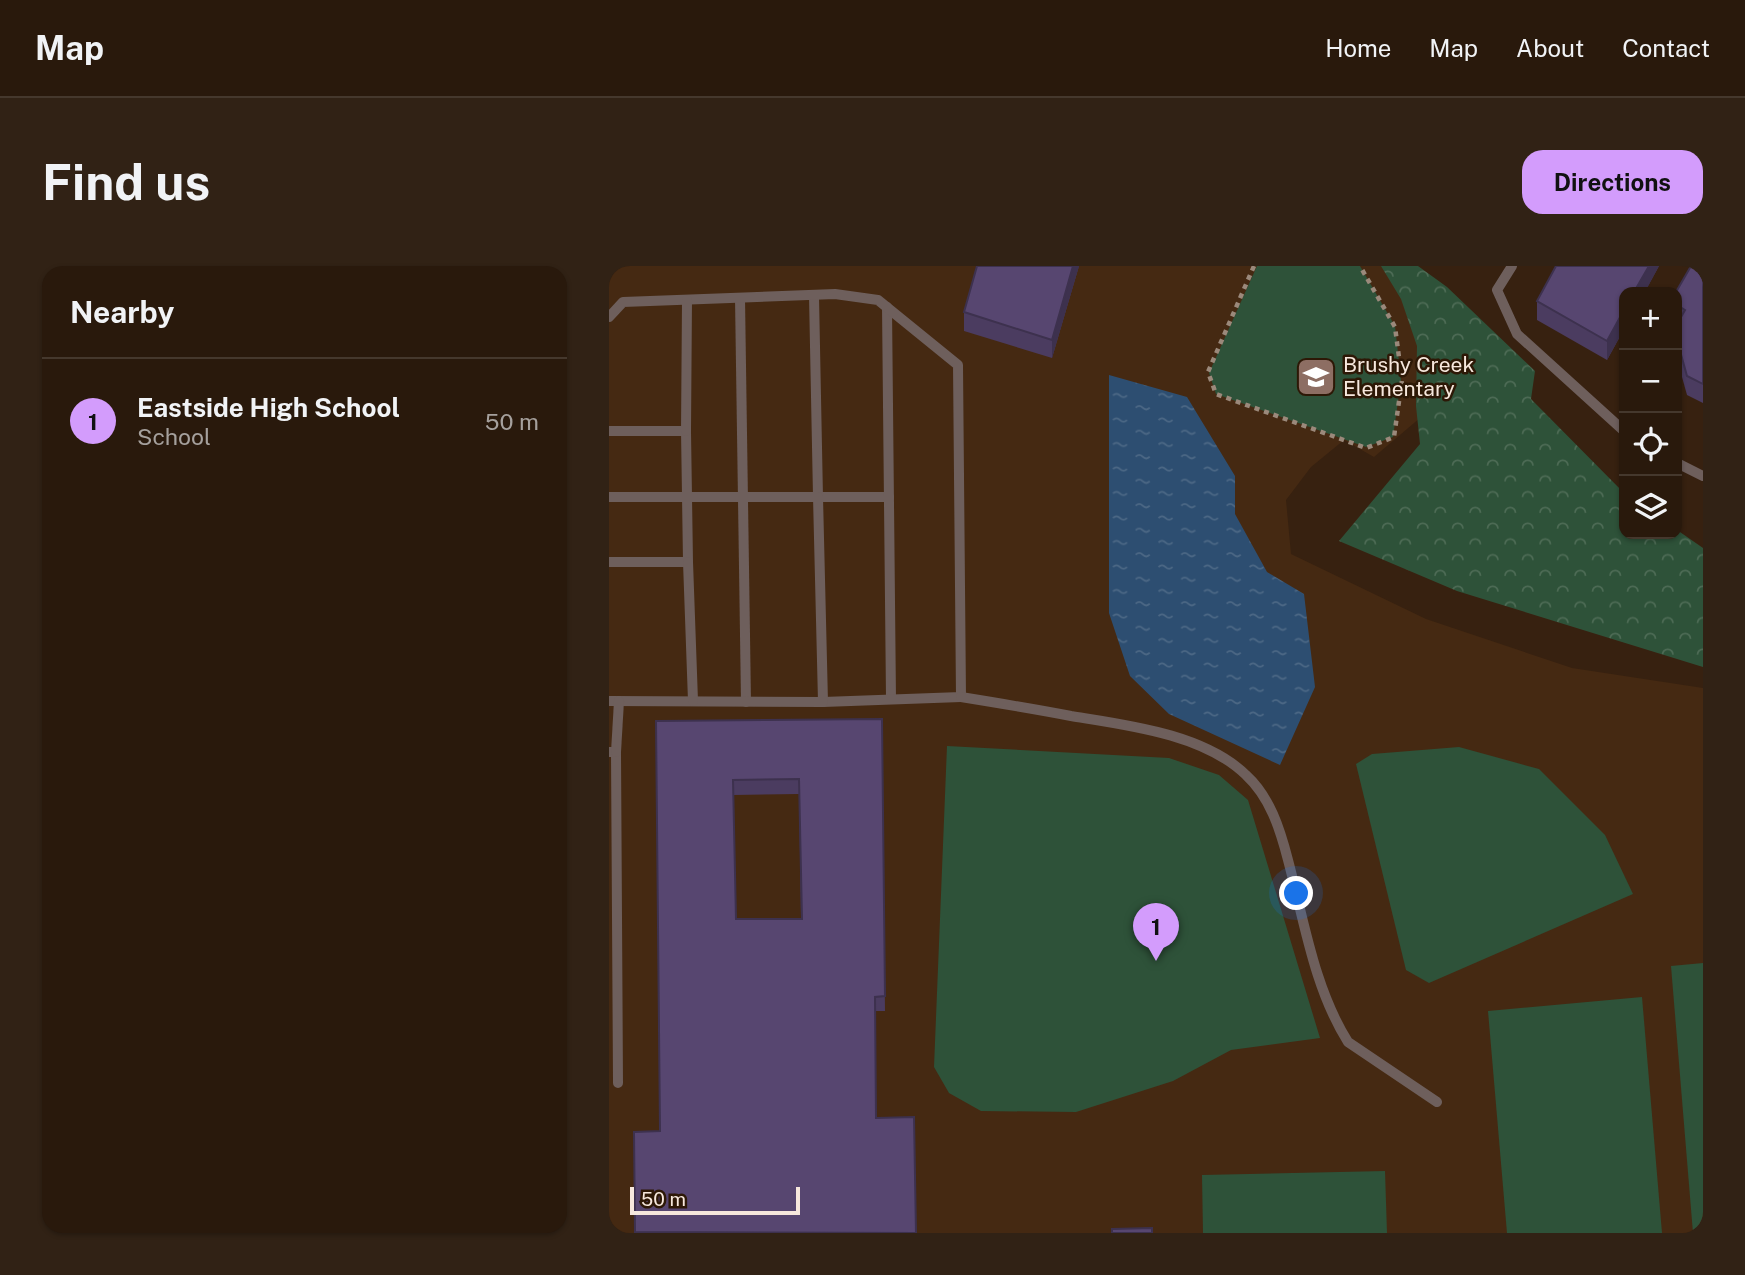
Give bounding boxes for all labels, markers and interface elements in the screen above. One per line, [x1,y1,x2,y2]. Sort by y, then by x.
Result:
text: Map [35,29,104,67]
text: Home [1325,34,1391,62]
text: Map [1429,34,1478,62]
text: About [1516,34,1584,62]
text: Contact [1622,34,1710,62]
button: Directions [1522,150,1703,214]
text: Find us [42,153,210,211]
map controls [1619,287,1682,539]
button: + [1619,287,1682,350]
text: Nearby [70,294,174,330]
button: − [1619,350,1682,413]
place label: Brushy Creek Elementary [1343,352,1474,401]
school or university icon: Brushy Creek Elementary [1295,356,1337,398]
text: Eastside High School [137,392,400,423]
text: 1 [88,408,98,435]
text: 50 m [485,408,539,435]
button: locate [1619,413,1682,476]
text: School [137,423,211,450]
button: layers [1619,476,1682,539]
your location [1279,876,1313,910]
pin: 1 [1133,903,1179,961]
scale bar [630,1184,800,1216]
text: 50 m [641,1188,686,1210]

